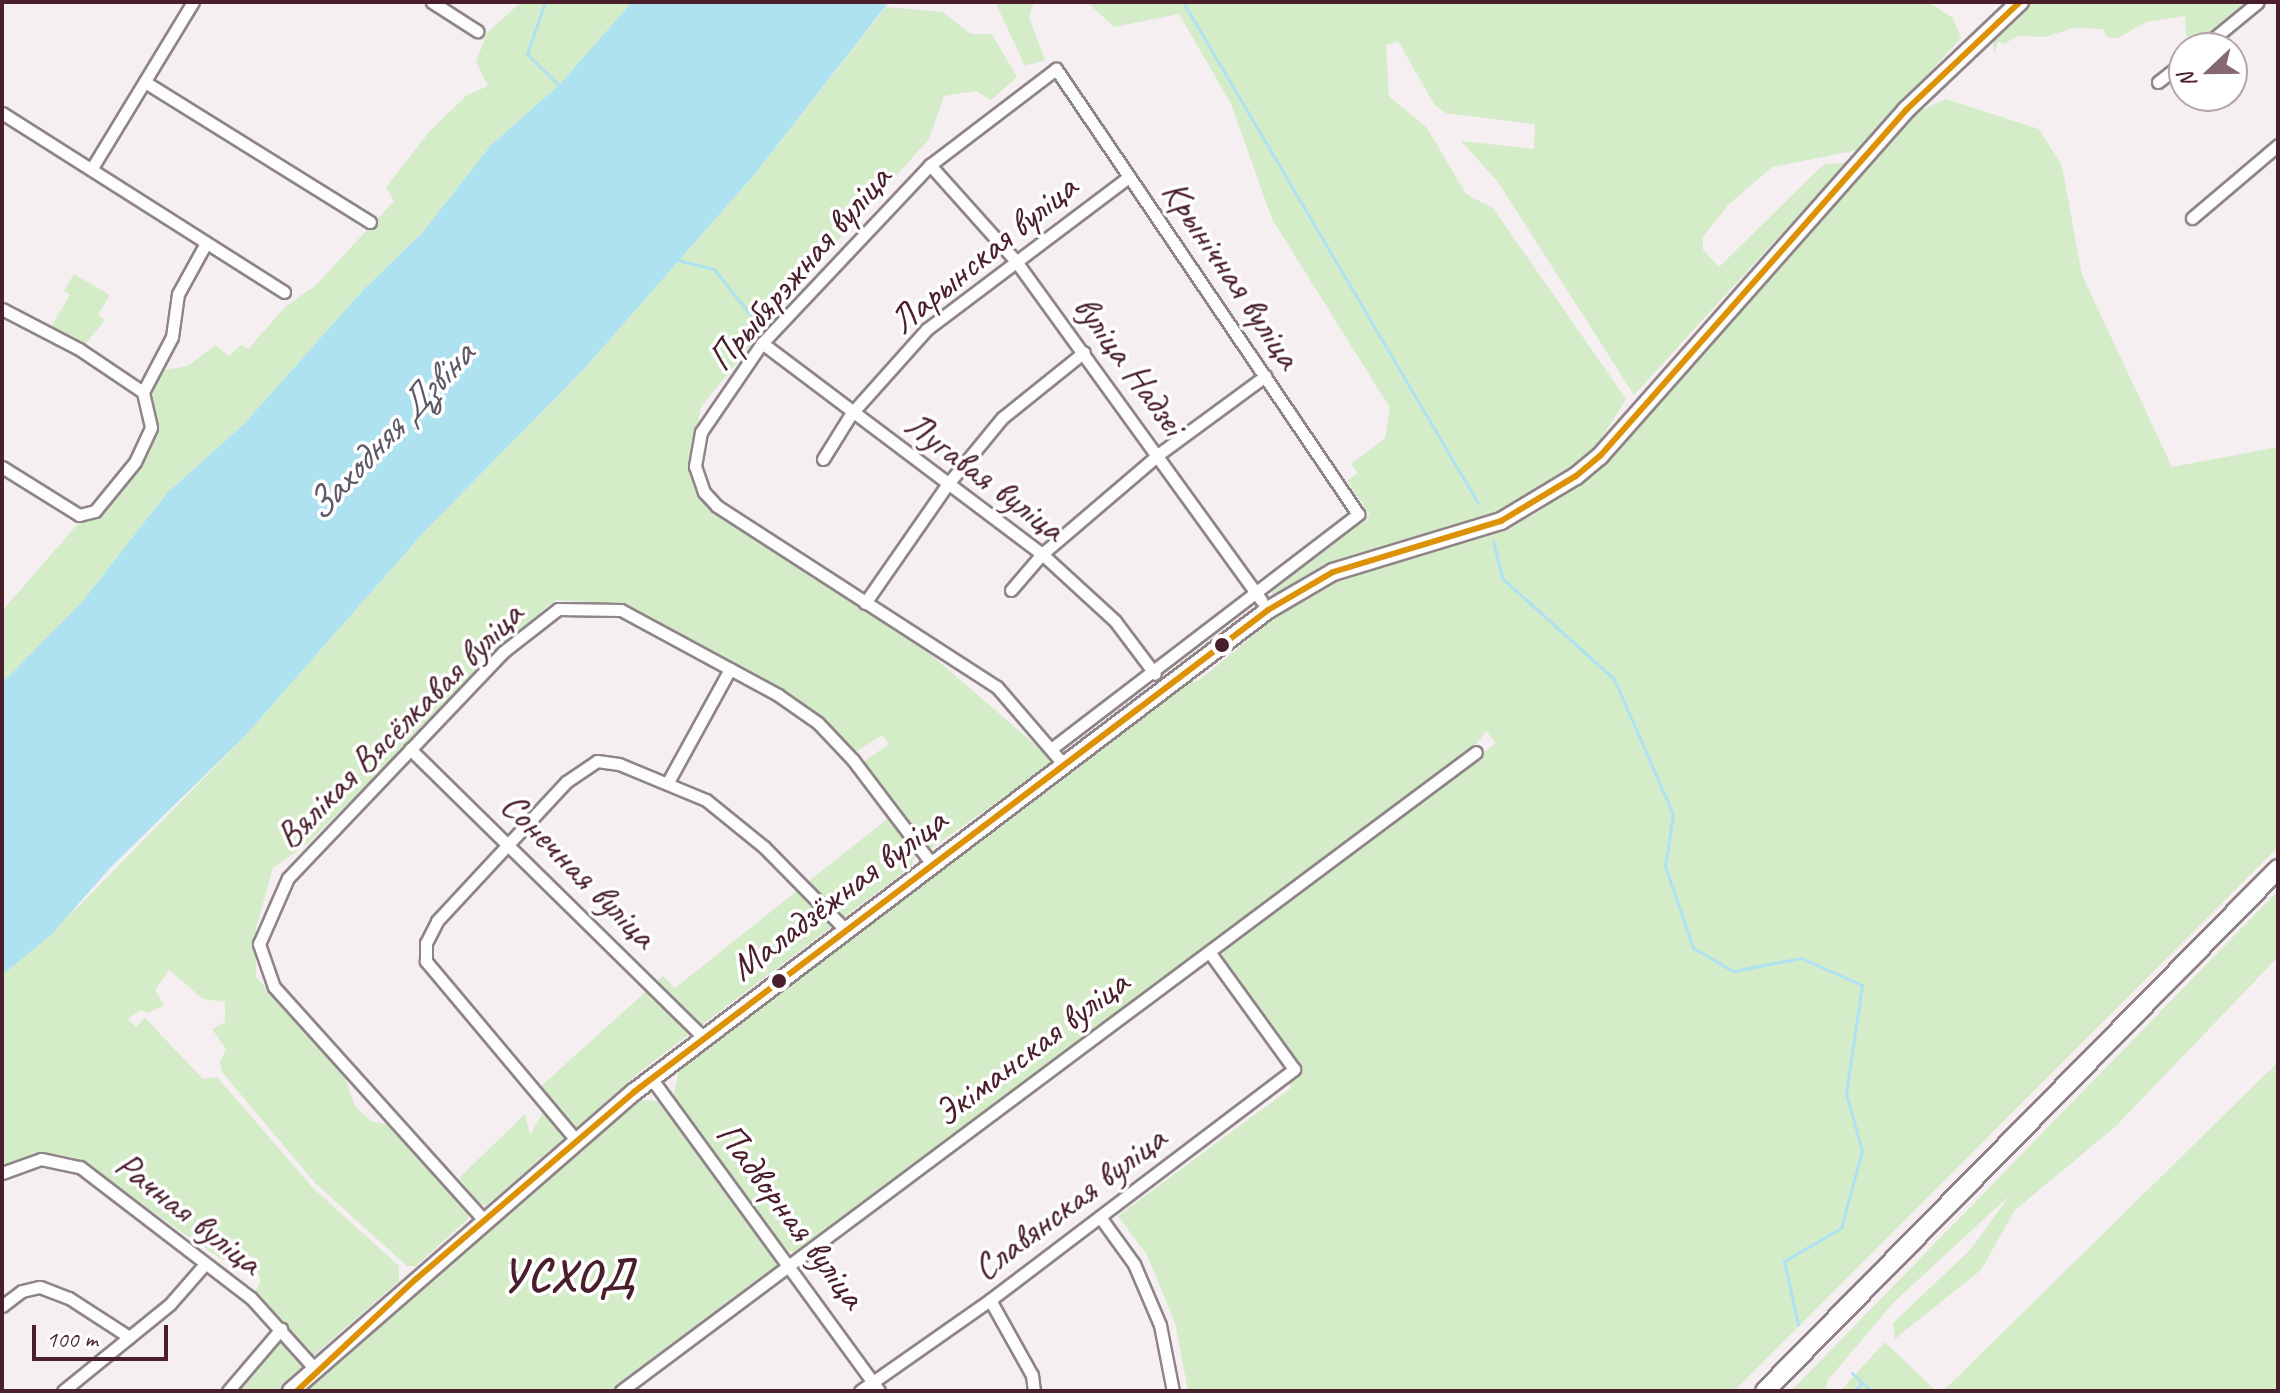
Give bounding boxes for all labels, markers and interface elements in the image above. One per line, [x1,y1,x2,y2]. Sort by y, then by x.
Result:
north arrow [2168,32,2248,112]
text: N [2172,69,2203,92]
street label: Прыбярэжная вуліца [698,157,900,379]
street label: Ларынская вуліца [880,165,1086,343]
street label: Крынічная вуліца [1153,172,1311,376]
street label: вуліца Надзеі [1063,284,1197,446]
water label: Заходняя Дзвіна [294,332,484,530]
street label: Лугавая вуліца [897,402,1073,550]
street label: Вялікая Вясёлкавая вуліца [265,591,533,859]
unlabelled marker [1214,637,1230,653]
street label: Сонечная вуліца [491,782,667,958]
street label: Маладзёжная вуліца [722,798,954,990]
street label: Экіманская вуліца [925,960,1137,1136]
unlabelled marker [771,973,787,989]
street label: Падворная вуліца [706,1113,876,1317]
street label: Славянская вуліца [964,1116,1174,1290]
street label: Рачная вуліца [107,1142,271,1284]
district label: УСХОД [495,1247,641,1303]
scale bar [36,1309,172,1359]
text: 100 m [46,1324,98,1354]

